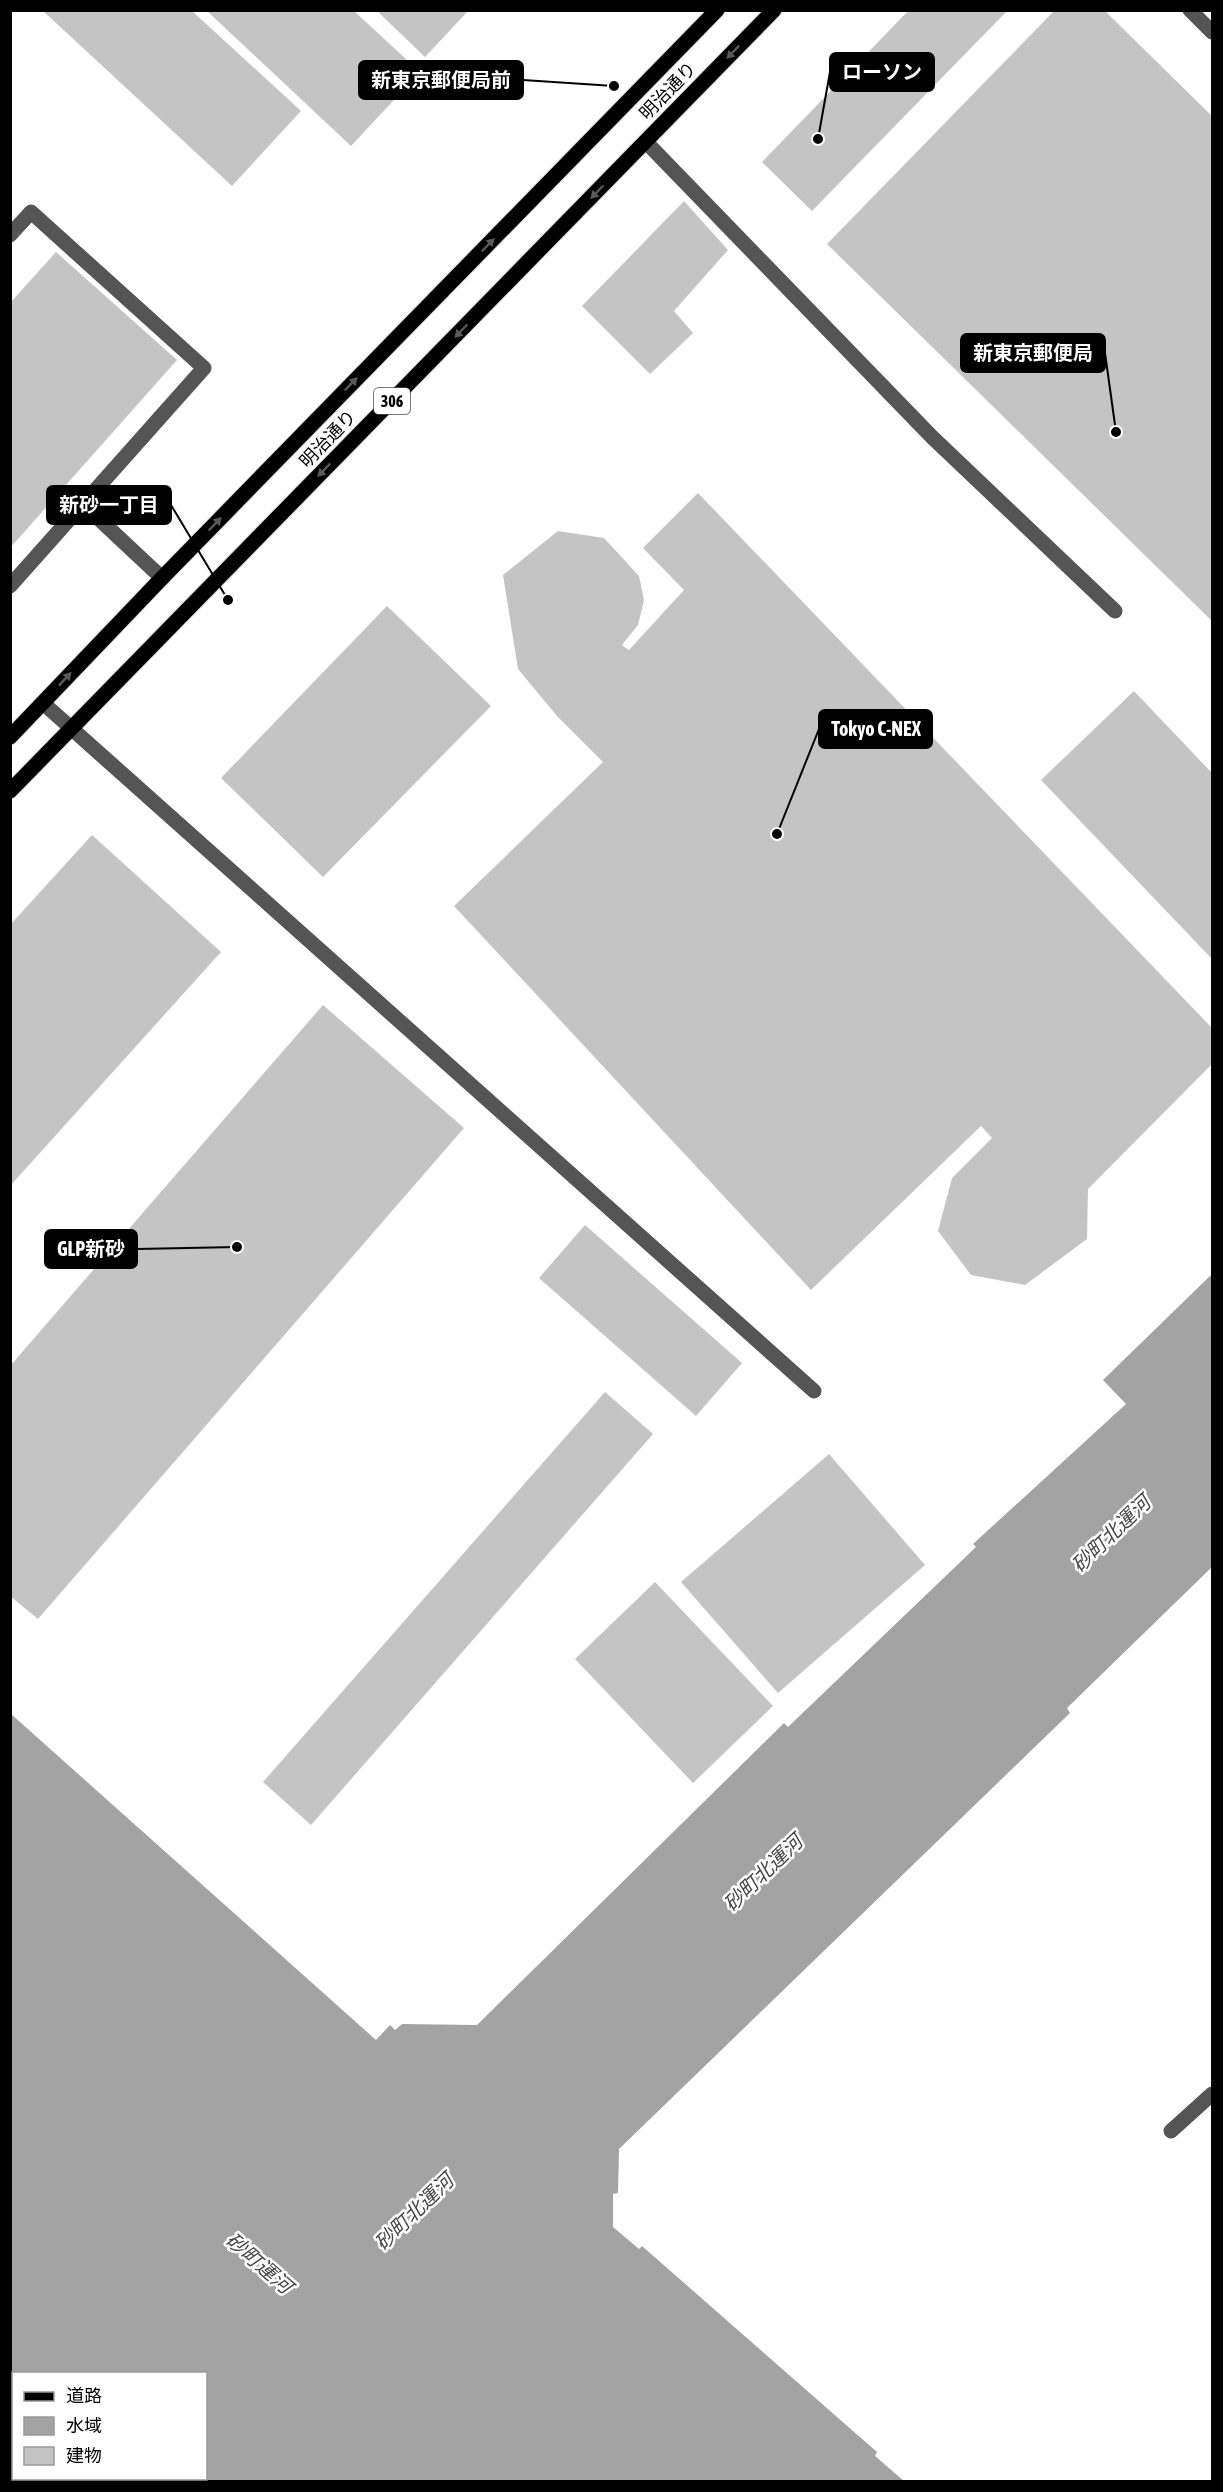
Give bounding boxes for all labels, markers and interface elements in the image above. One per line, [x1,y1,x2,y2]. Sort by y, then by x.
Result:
one-way arrow [727,45,741,59]
callout: ローソン [830,53,934,91]
street label: 明治通り [635,57,700,124]
text: ローソン [842,60,922,83]
callout: 新東京郵便局前 [359,61,523,99]
text: 新東京郵便局前 [371,68,511,91]
one-way arrow [590,184,604,199]
one-way arrow [480,238,494,252]
one-way arrow [454,324,468,338]
callout: 新東京郵便局 [961,334,1105,372]
text: 新東京郵便局 [973,341,1093,364]
one-way arrow [344,378,358,392]
road number: 306 [374,388,410,414]
street label: 明治通り [295,405,360,472]
one-way arrow [318,463,332,477]
callout: 新砂一丁目 [47,486,171,524]
text: 新砂一丁目 [59,493,159,516]
one-way arrow [208,516,222,531]
one-way arrow [58,672,71,687]
callout: Tokyo C-NEX [819,710,932,748]
text: Tokyo C-NEX [831,717,922,740]
callout: GLP新砂 [45,1230,137,1268]
text: GLP新砂 [57,1237,125,1260]
water label: 砂町北運河 [1067,1488,1157,1577]
water label: 砂町北運河 [719,1827,809,1916]
water label: 砂町北運河 [370,2166,460,2255]
water label: 砂町運河 [222,2228,300,2300]
legend [12,2372,207,2480]
text: 道路 [66,2385,102,2406]
text: 水域 [66,2415,102,2436]
text: 建物 [66,2445,102,2466]

